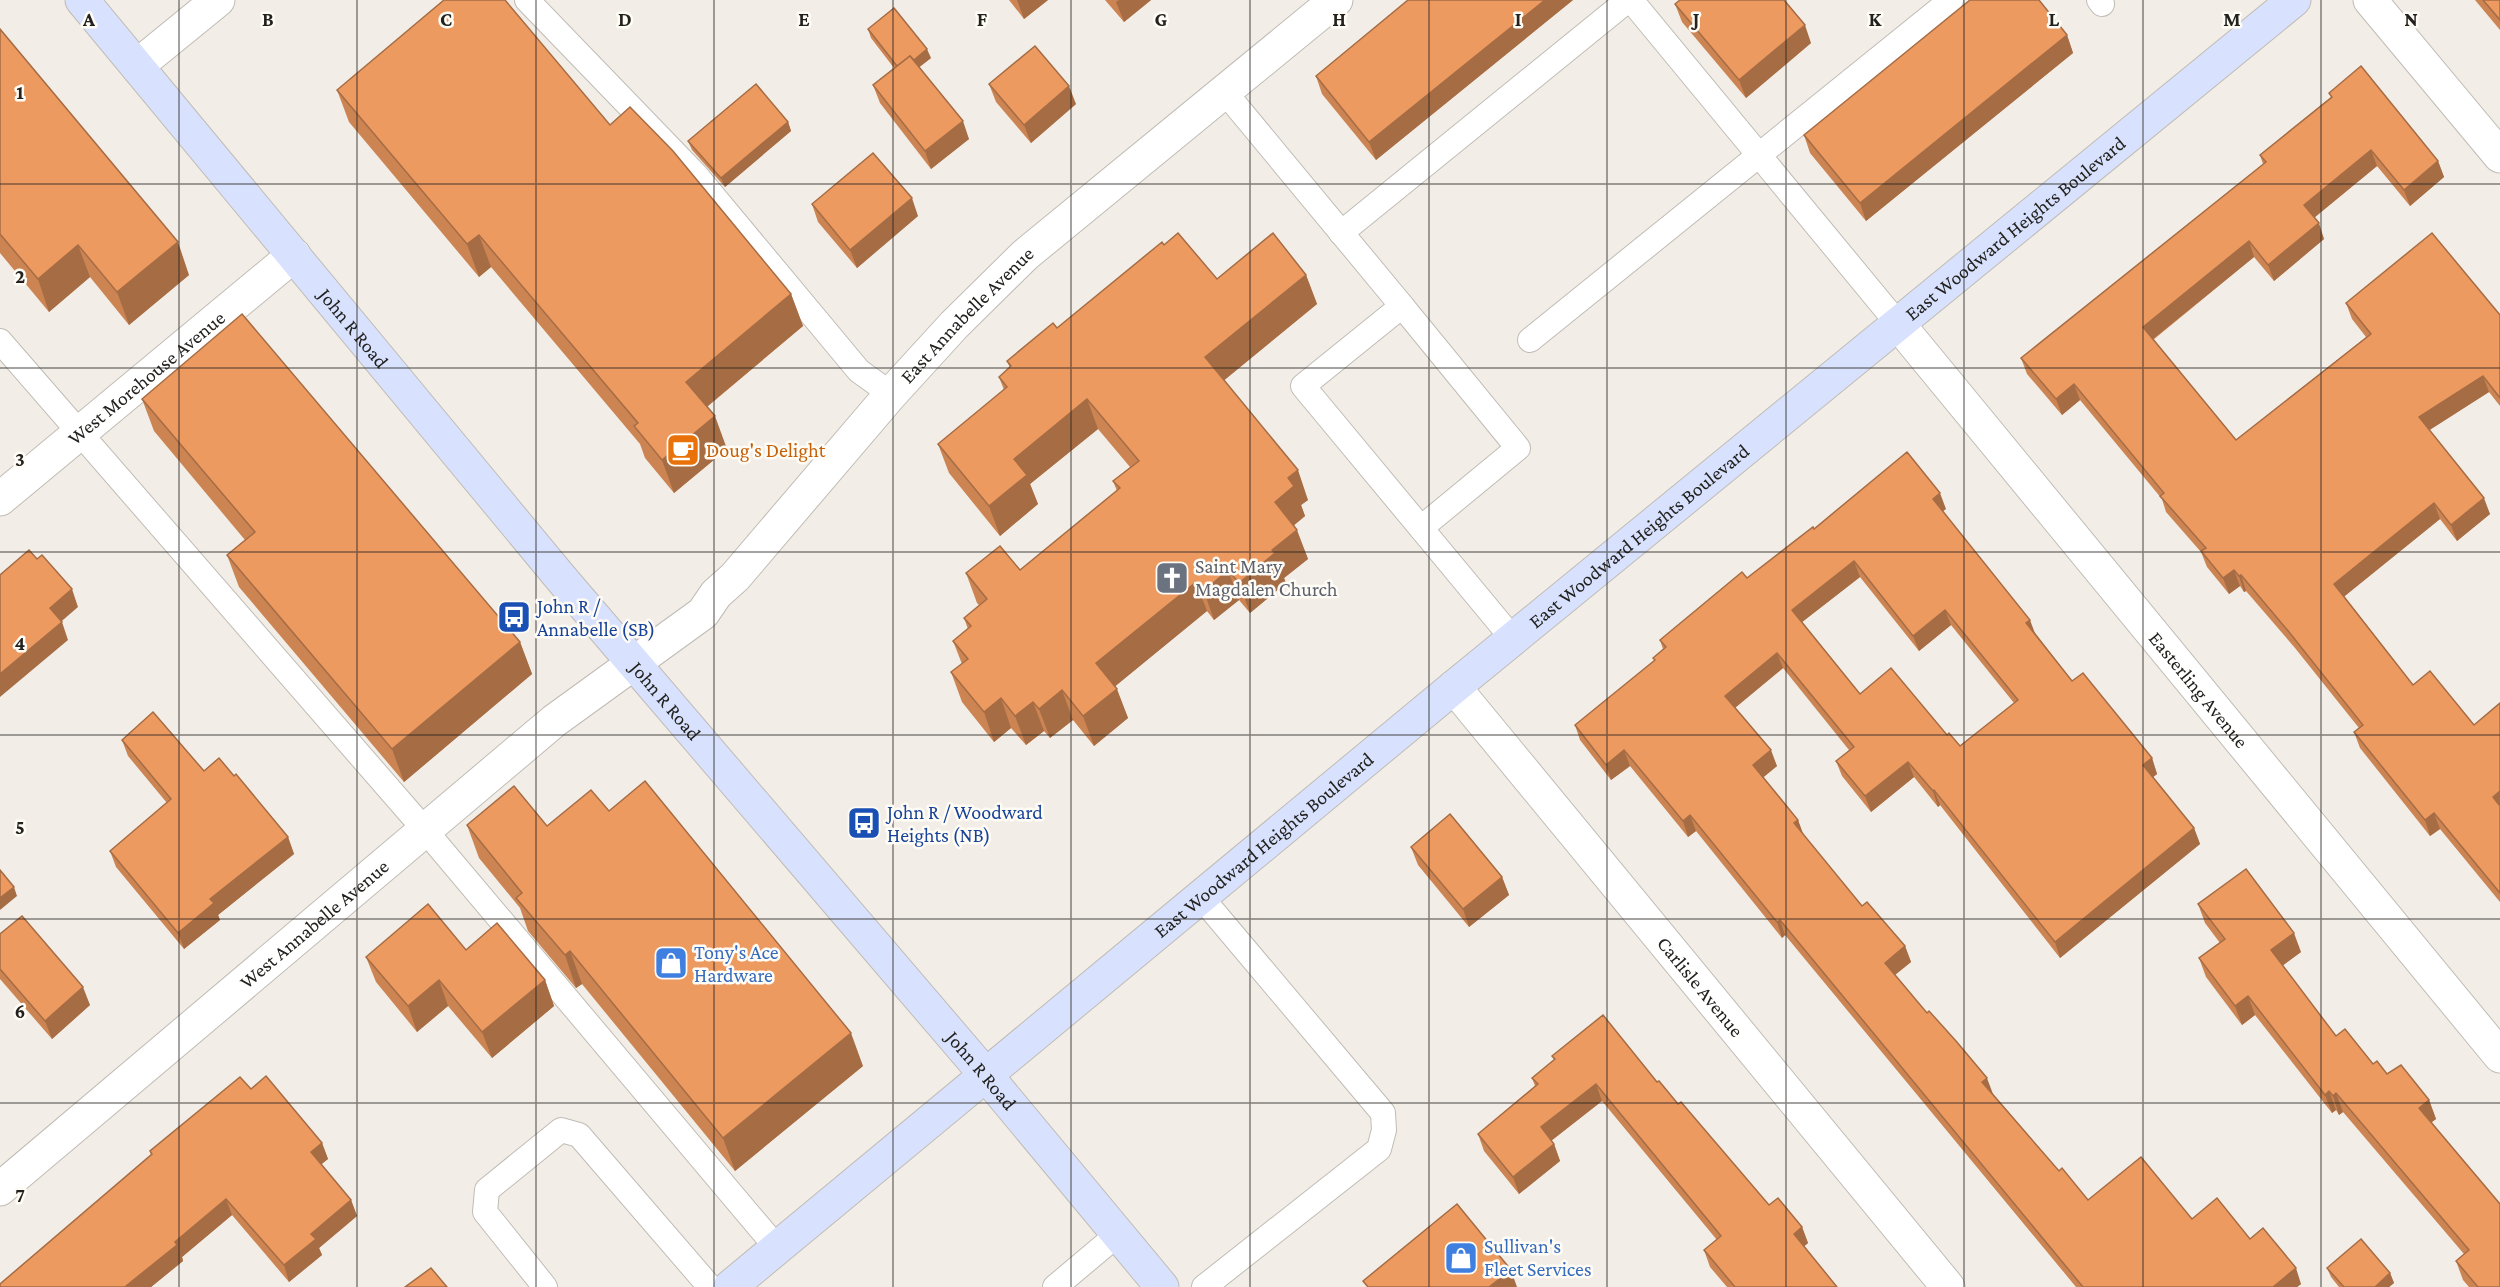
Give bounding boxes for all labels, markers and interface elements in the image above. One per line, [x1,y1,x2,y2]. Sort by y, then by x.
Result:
text: A [82,8,96,30]
text: B [262,8,274,30]
text: C [440,8,452,30]
text: D [618,8,632,30]
text: E [798,8,810,30]
text: F [977,8,988,30]
text: G [1155,8,1168,30]
text: H [1332,8,1346,30]
text: I [1515,8,1522,30]
text: J [1691,8,1700,30]
text: K [1869,8,1883,30]
text: L [2049,8,2060,30]
text: M [2223,8,2241,30]
text: N [2404,8,2418,30]
text: 1 [16,81,24,103]
street label: East Woodward Heights Boulevard [1901,131,2130,325]
street label: East Annabelle Avenue [896,242,1038,387]
text: 2 [15,265,25,287]
street label: John R Road [312,282,393,373]
street label: West Morehouse Avenue [63,306,229,449]
cafe icon: Doug's Delight [665,432,701,468]
place label: Doug's Delight [706,439,826,462]
street label: East Woodward Heights Boulevard [1524,439,1754,632]
text: 3 [15,448,25,470]
place label: Saint Mary Magdalen Church [1195,555,1338,601]
church icon: Saint Mary Magdalen Church [1154,560,1190,596]
place label: John R / Annabelle (SB) [535,595,655,641]
bus stop icon: John R / Annabelle (SB) [496,599,532,635]
street label: Easterling Avenue [2145,627,2253,752]
text: 4 [15,632,26,654]
street label: John R Road [624,655,706,745]
street label: East Woodward Heights Boulevard [1150,747,1378,942]
place label: John R / Woodward Heights (NB) [885,801,1043,847]
bus stop icon: John R / Woodward Heights (NB) [846,805,882,841]
text: 5 [15,816,25,838]
street label: West Annabelle Avenue [235,855,393,993]
street label: Carlisle Avenue [1653,932,1748,1041]
place label: Tony's Ace Hardware [694,941,779,986]
shop icon: Tony's Ace Hardware [653,945,689,981]
text: 6 [15,1000,25,1022]
street label: John R Road [940,1025,1021,1114]
text: 7 [15,1184,25,1206]
place label: Sullivan's Fleet Services [1484,1235,1592,1280]
shop icon: Sullivan's Fleet Services [1443,1240,1479,1276]

